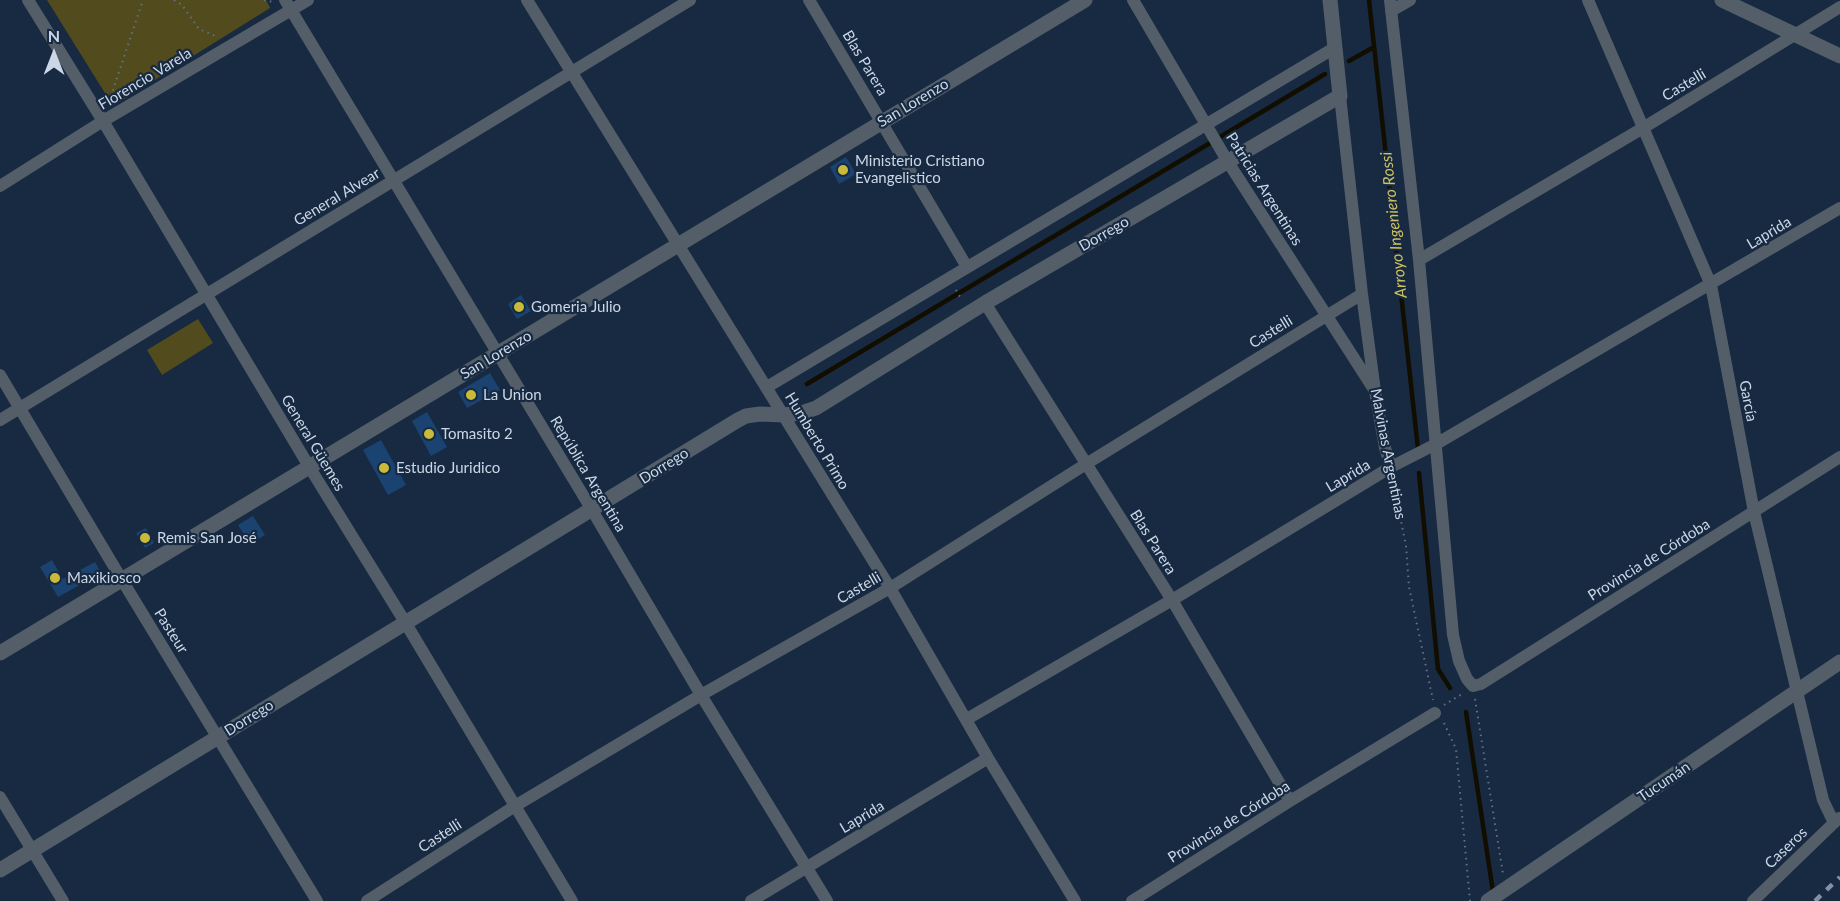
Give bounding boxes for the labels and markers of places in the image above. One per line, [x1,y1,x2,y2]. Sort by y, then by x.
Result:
place label: Ministerio Cristiano Evangelistico [855,152,985,187]
marker: Ministerio Cristiano Evangelistico [836,163,850,177]
place label: Gomeria Julio [531,298,621,316]
marker: Gomeria Julio [512,300,526,314]
place label: La Union [483,386,542,404]
marker: La Union [464,388,478,402]
place label: Tomasito 2 [441,425,513,443]
marker: Tomasito 2 [422,427,436,441]
place label: Estudio Juridico [396,459,500,477]
marker: Estudio Juridico [377,461,391,475]
place label: Remis San José [157,529,257,547]
marker: Remis San José [138,531,152,545]
place label: Maxikiosco [67,569,141,587]
marker: Maxikiosco [48,571,62,585]

